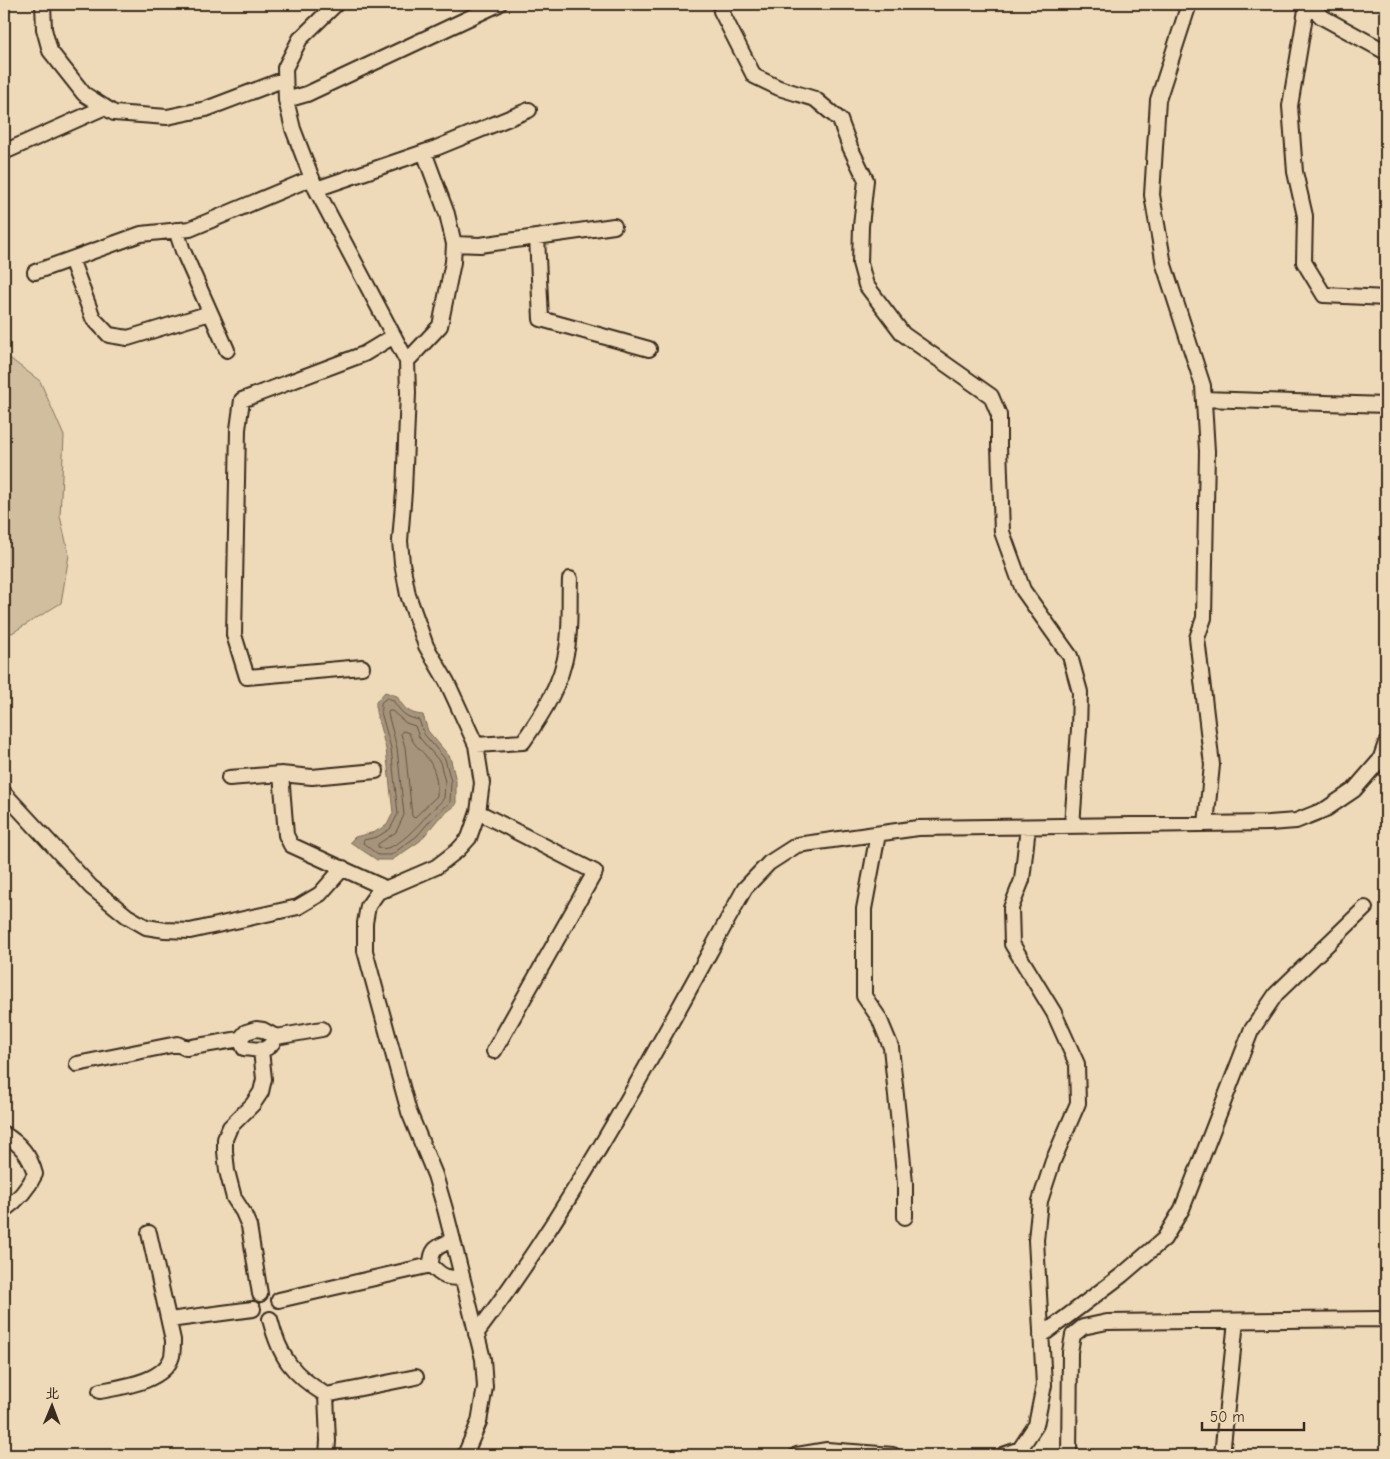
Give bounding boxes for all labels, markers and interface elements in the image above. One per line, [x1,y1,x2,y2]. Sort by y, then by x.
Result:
north arrow [28,1382,78,1432]
text: 北 [45,1385,59,1402]
scale bar [1202,1399,1305,1431]
text: 50 m [1210,1408,1245,1426]

